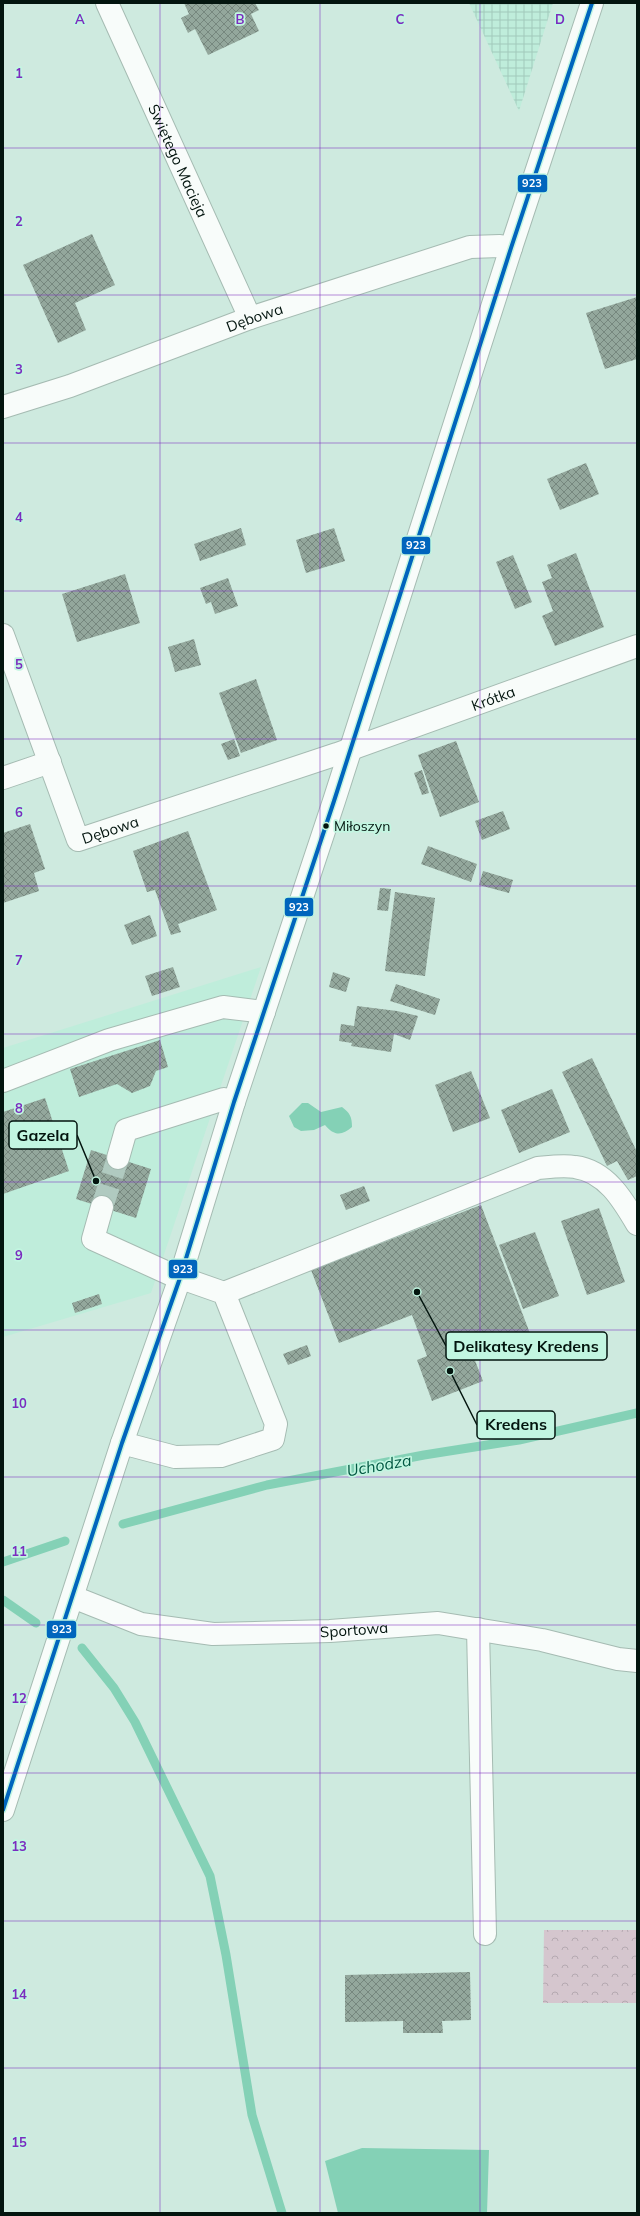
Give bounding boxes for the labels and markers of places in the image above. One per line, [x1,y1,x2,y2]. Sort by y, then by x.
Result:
place label: Miłoszyn [334,817,390,835]
marker: Miłoszyn [321,821,331,831]
callout: Gazela [9,1121,77,1149]
callout: Delikatesy Kredens [446,1332,607,1360]
callout: Kredens [477,1411,555,1439]

